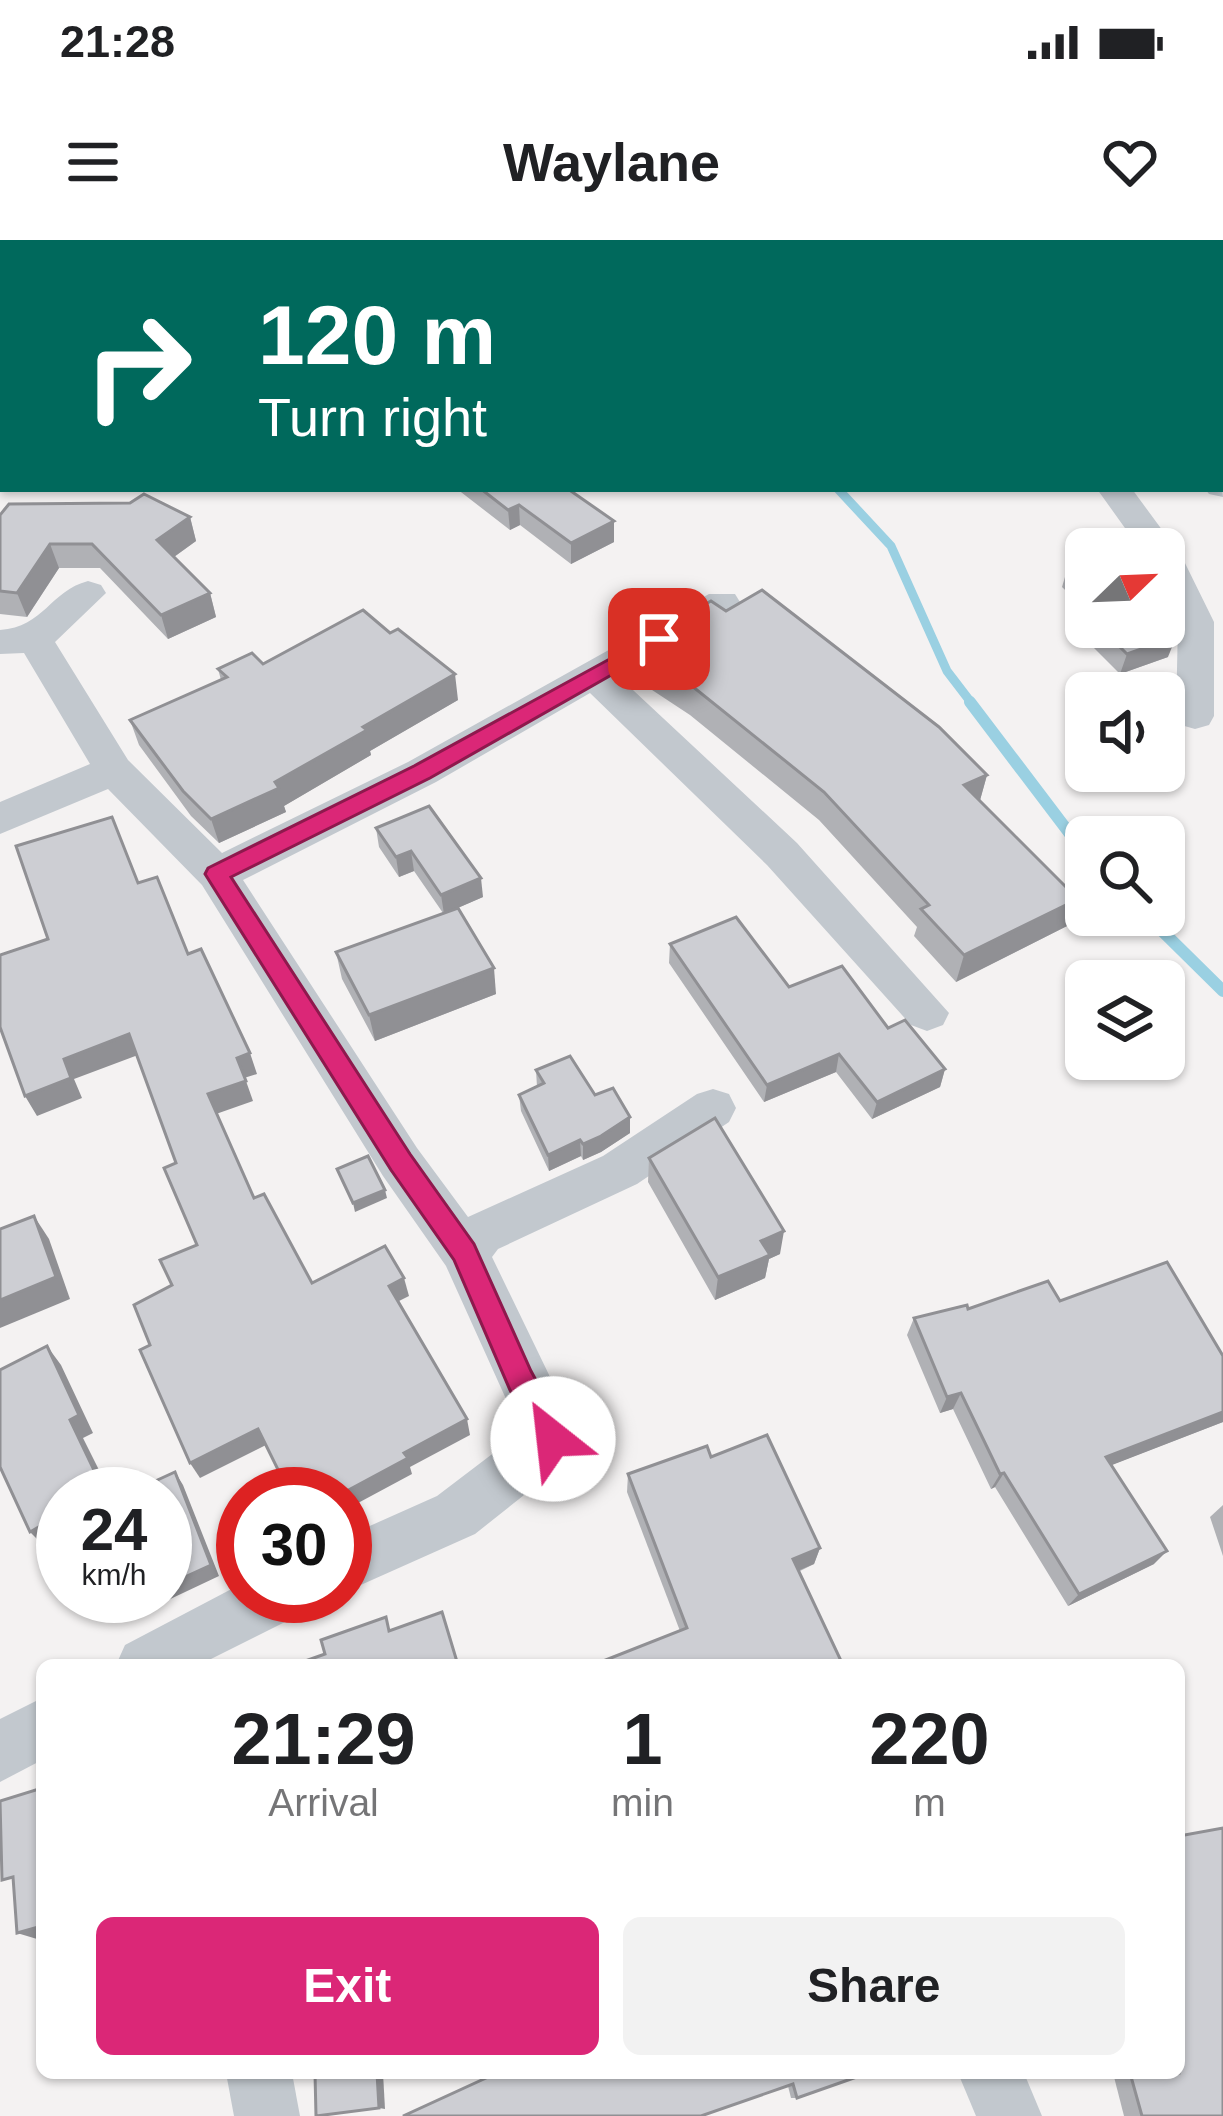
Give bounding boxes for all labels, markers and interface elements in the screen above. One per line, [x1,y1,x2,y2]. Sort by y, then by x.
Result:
text: 21:28 [60,16,175,67]
icon: menu [60,129,126,195]
icon: heart [1097,129,1163,195]
text: Waylane [503,132,720,192]
icon: right [60,288,216,444]
text: 120 m [258,288,496,382]
text: Turn right [258,387,487,447]
north arrow [1065,528,1185,648]
map controls [1065,528,1185,1080]
pin [608,588,710,690]
icon: arrive [626,606,692,672]
button: sound [1065,672,1185,792]
button: search [1065,816,1185,936]
button: layers [1065,960,1185,1080]
position arrow [490,1376,616,1502]
speed limit sign: 30 [216,1467,372,1623]
text: 24 [81,1496,147,1563]
text: km/h [81,1558,147,1591]
text: 21:29 [231,1699,416,1779]
text: 1 [622,1699,663,1779]
text: 220 [869,1699,990,1779]
text: Arrival [268,1781,379,1824]
text: min [611,1781,674,1824]
text: m [913,1781,946,1824]
button: Exit [96,1917,599,2055]
button: Share [623,1917,1125,2055]

